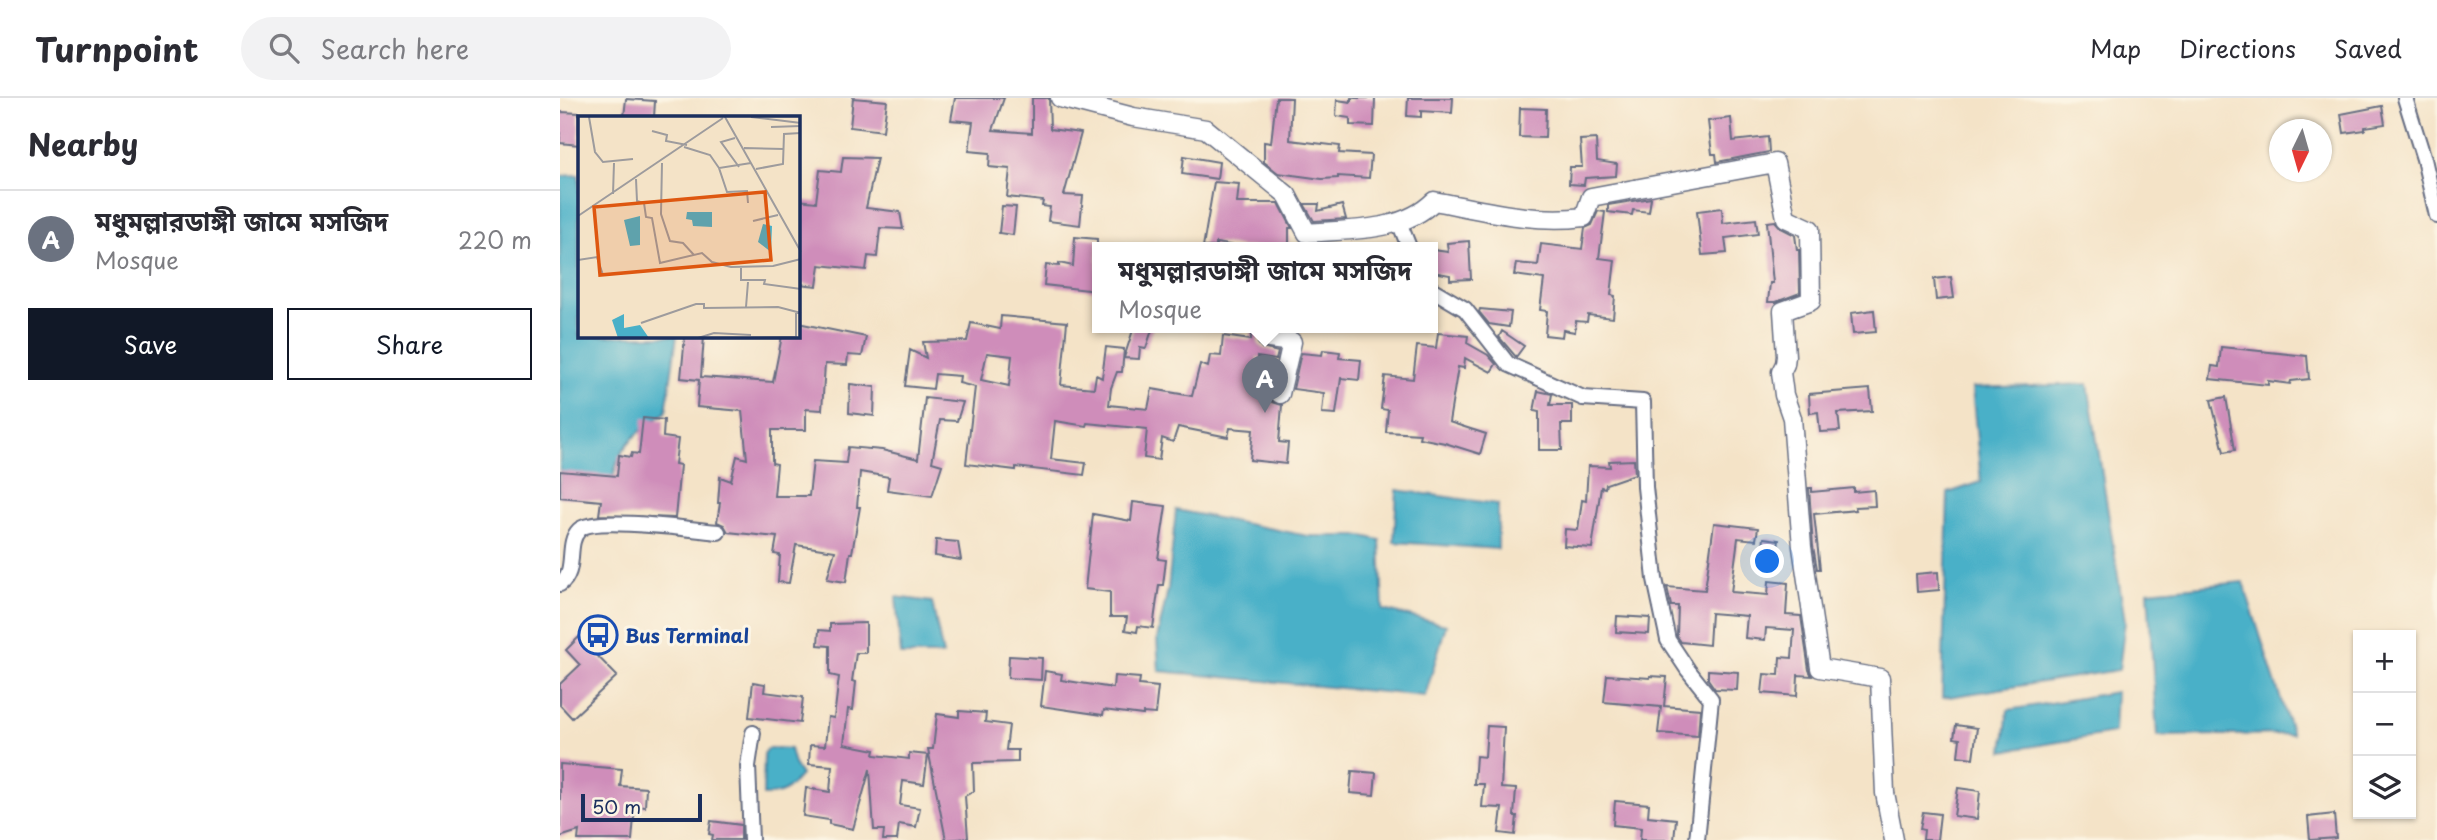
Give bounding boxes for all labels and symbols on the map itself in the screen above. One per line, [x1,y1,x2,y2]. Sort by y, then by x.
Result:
inset map [578,116,800,338]
north arrow [2269,119,2332,182]
pin: A [1242,355,1288,413]
your location [1750,544,1784,578]
bus stop icon: Bus Terminal [577,614,619,656]
place label: Bus Terminal [625,621,749,649]
scale bar [581,791,702,823]

